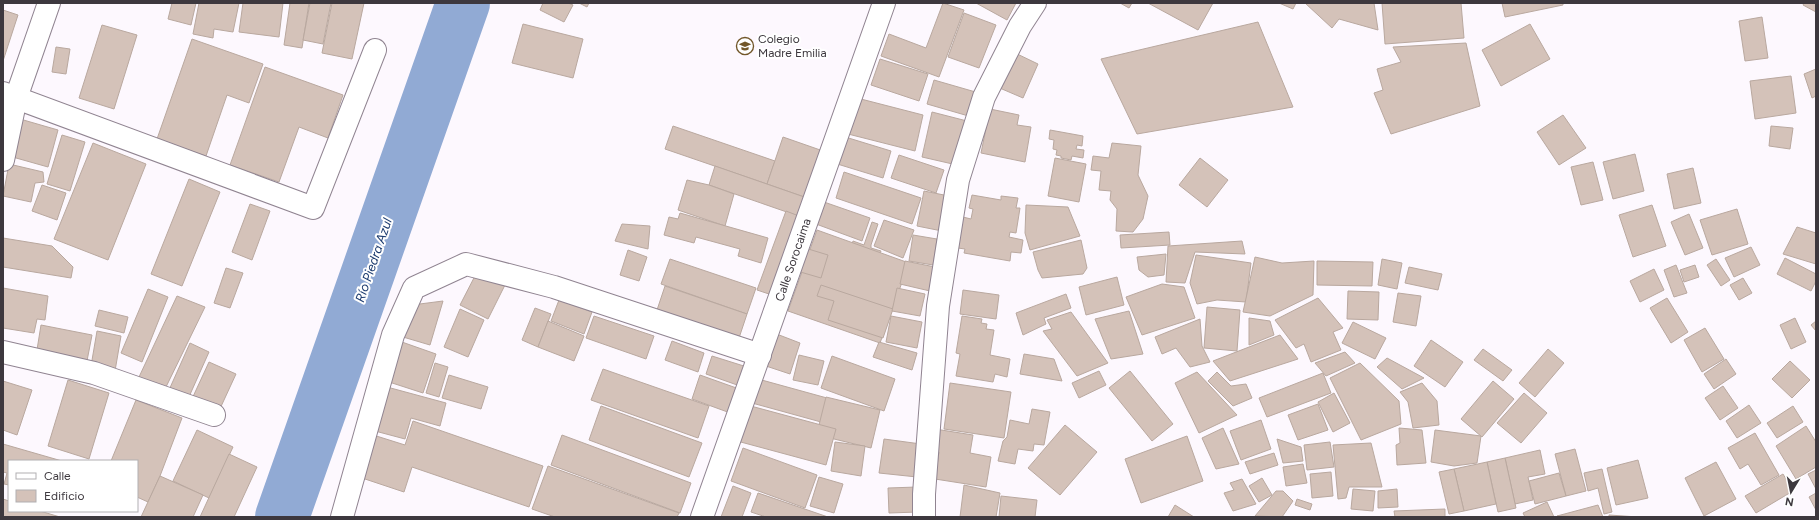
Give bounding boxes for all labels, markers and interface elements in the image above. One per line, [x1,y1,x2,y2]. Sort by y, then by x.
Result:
place label: Colegio Madre Emilia [758,32,827,60]
school or university icon: Colegio Madre Emilia [735,36,755,56]
water label: Río Piedra Azul [352,216,395,304]
street label: Calle Sorocaima [772,217,814,303]
legend [8,460,138,512]
text: Calle [44,469,71,483]
north arrow [1771,472,1811,512]
text: Edificio [44,489,84,503]
text: N [1784,494,1795,508]

